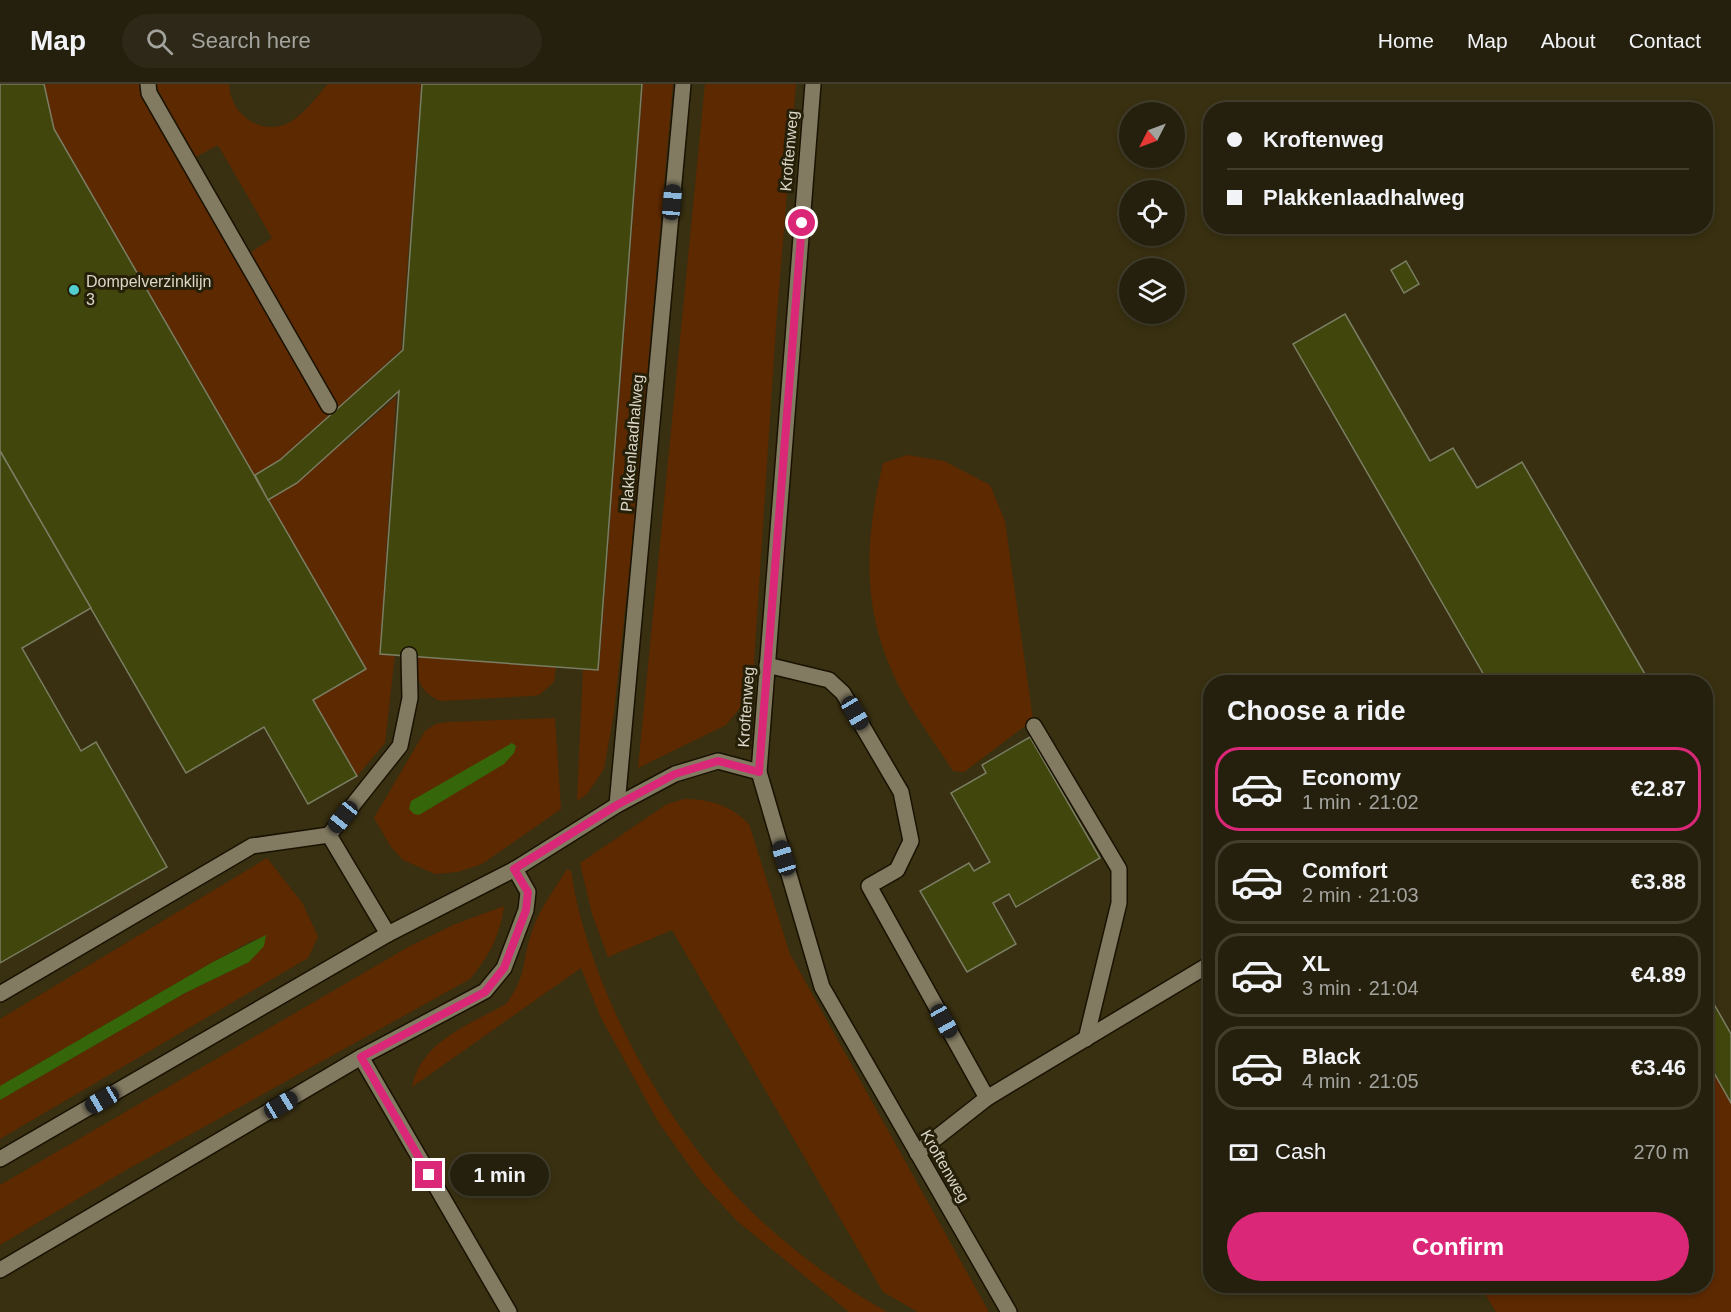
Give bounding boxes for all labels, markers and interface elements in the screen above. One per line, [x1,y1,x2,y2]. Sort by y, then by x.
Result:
search box [122,14,542,68]
text: Map [30,25,86,56]
icon: search [143,25,176,58]
text: Search here [191,28,311,53]
text: Home [1378,29,1434,52]
text: Map [1467,29,1508,52]
text: About [1541,29,1596,52]
text: Contact [1629,29,1701,52]
north arrow [1119,102,1185,168]
map controls [1119,102,1185,324]
street label: Kroftenweg [777,110,801,192]
text: Kroftenweg [1263,127,1384,152]
button: locate [1119,180,1185,246]
car [661,183,683,221]
text: Plakkenlaadhalweg [1263,185,1465,210]
route start [788,209,815,236]
button: layers [1119,258,1185,324]
place label: Dompelverzinklijn 3 [86,273,211,308]
marker: Dompelverzinklijn 3 [67,283,81,297]
street label: Plakkenlaadhalweg [618,374,646,512]
street label: Kroftenweg [735,666,757,748]
car [838,693,872,733]
text: Choose a ride [1227,696,1406,726]
icon: car [1230,762,1284,816]
text: Economy [1302,765,1401,790]
text: €2.87 [1631,776,1686,801]
text: 1 min · 21:02 [1302,791,1419,813]
car [325,797,361,837]
car [770,838,798,878]
icon: car [1230,855,1284,909]
text: Comfort [1302,858,1388,883]
text: €3.88 [1631,869,1686,894]
text: 2 min · 21:03 [1302,884,1419,906]
icon: car [1230,948,1284,1002]
text: XL [1302,951,1330,976]
text: €4.89 [1631,962,1686,987]
text: 3 min · 21:04 [1302,977,1419,999]
car [927,1001,961,1041]
icon: car [1230,1041,1284,1095]
text: Black [1302,1044,1361,1069]
text: €3.46 [1631,1055,1686,1080]
text: 4 min · 21:05 [1302,1070,1419,1092]
car [82,1083,122,1117]
car [261,1088,301,1122]
street label: Kroftenweg [917,1127,973,1205]
icon: cash [1227,1136,1260,1169]
text: Cash [1275,1139,1326,1164]
text: 270 m [1633,1141,1689,1163]
callout: 1 min [450,1154,549,1196]
route end [415,1161,442,1188]
text: 1 min [473,1164,526,1186]
button: Confirm [1227,1212,1689,1281]

